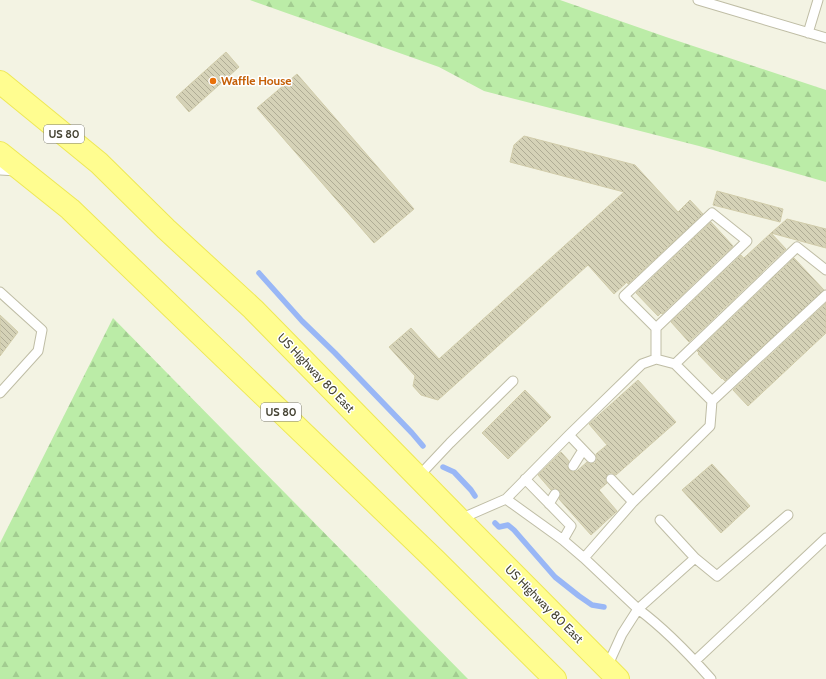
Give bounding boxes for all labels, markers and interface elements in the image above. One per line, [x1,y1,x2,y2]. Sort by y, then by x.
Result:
place label: Waffle House [221,73,291,88]
marker: Waffle House [208,76,218,86]
road number: US 80 [44,125,84,143]
street label: US Highway 80 East [275,330,358,415]
road number: US 80 [261,403,301,421]
street label: US Highway 80 East [502,561,587,646]

